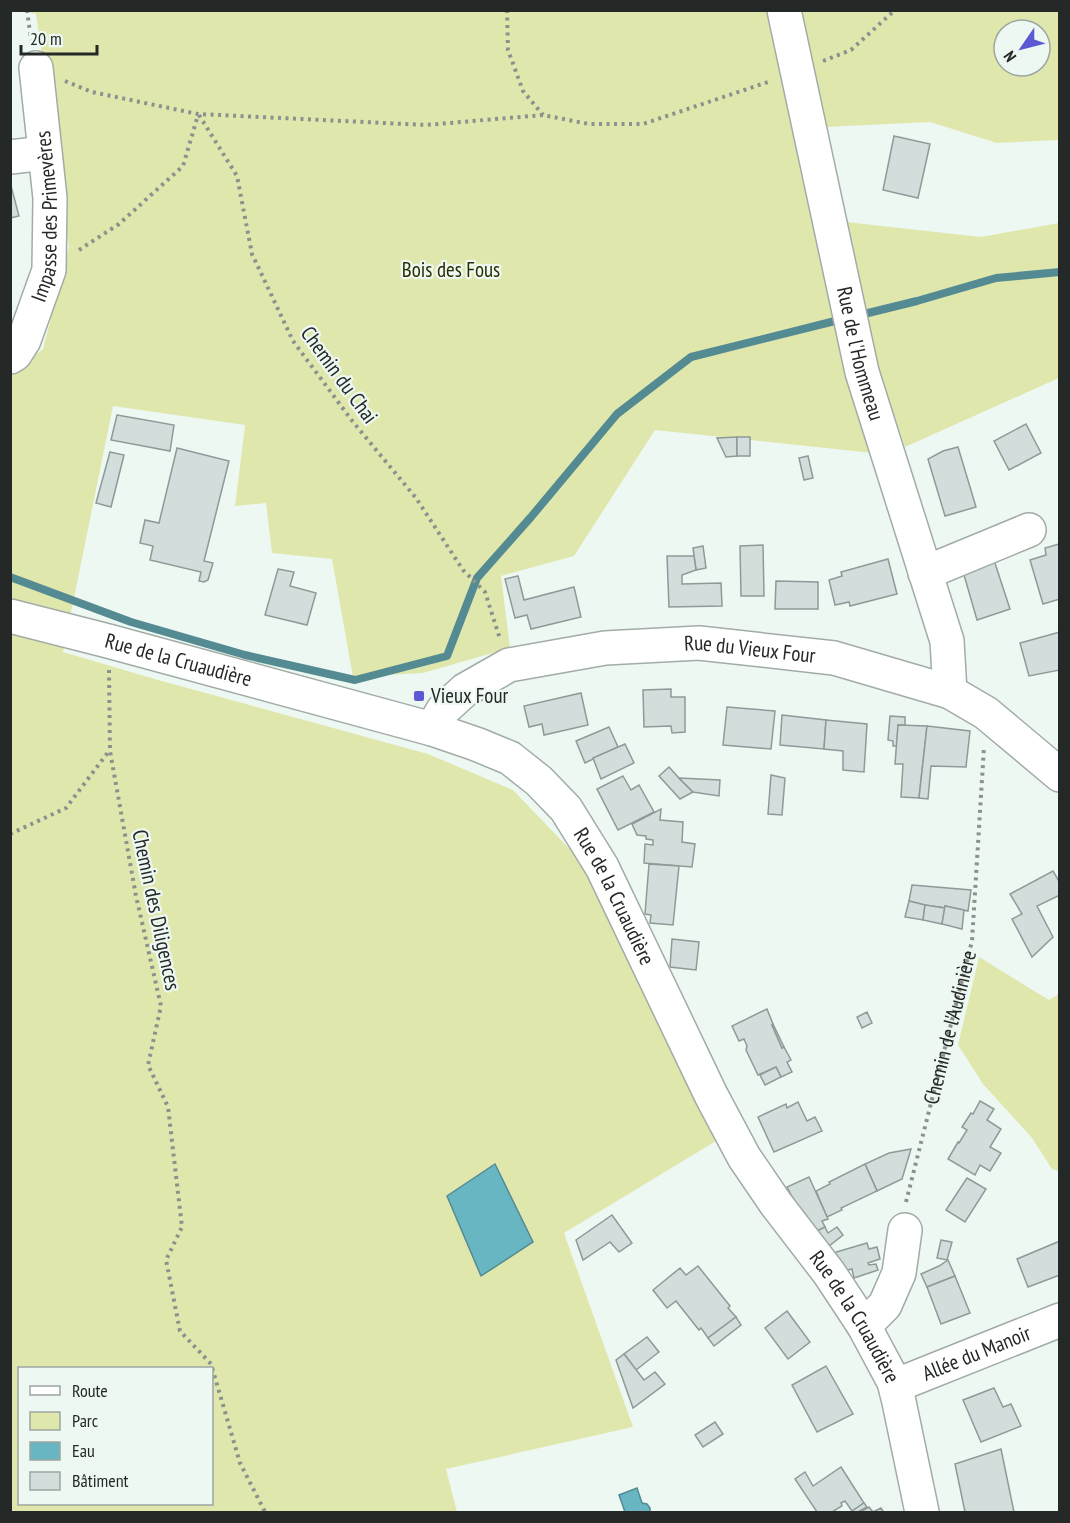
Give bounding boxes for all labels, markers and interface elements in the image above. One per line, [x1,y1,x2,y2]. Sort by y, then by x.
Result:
scale bar [21,18,98,56]
north arrow [992,18,1052,78]
text: 20 m [30,27,62,50]
text: N [999,47,1020,66]
street label: Impasse des Primevères [25,130,63,305]
park label: Bois des Fous [402,256,500,283]
street label: Rue de l'Hommeau [831,284,891,424]
street label: Chemin du Chai [295,321,384,429]
street label: Rue de la Cruaudière [102,627,255,692]
street label: Rue du Vieux Four [683,629,817,669]
place label: Vieux Four [430,682,509,709]
marker: Vieux Four [412,689,426,703]
street label: Rue de la Cruaudière [568,822,661,969]
street label: Chemin des Diligences [126,827,187,993]
street label: Chemin de l'Audinière [917,947,982,1107]
street label: Rue de la Cruaudière [804,1245,906,1388]
street label: Allée du Manoir [918,1319,1035,1387]
legend [18,1367,213,1505]
text: Route [72,1379,108,1402]
text: Parc [72,1409,99,1432]
text: Eau [72,1439,95,1462]
text: Bâtiment [72,1469,129,1492]

